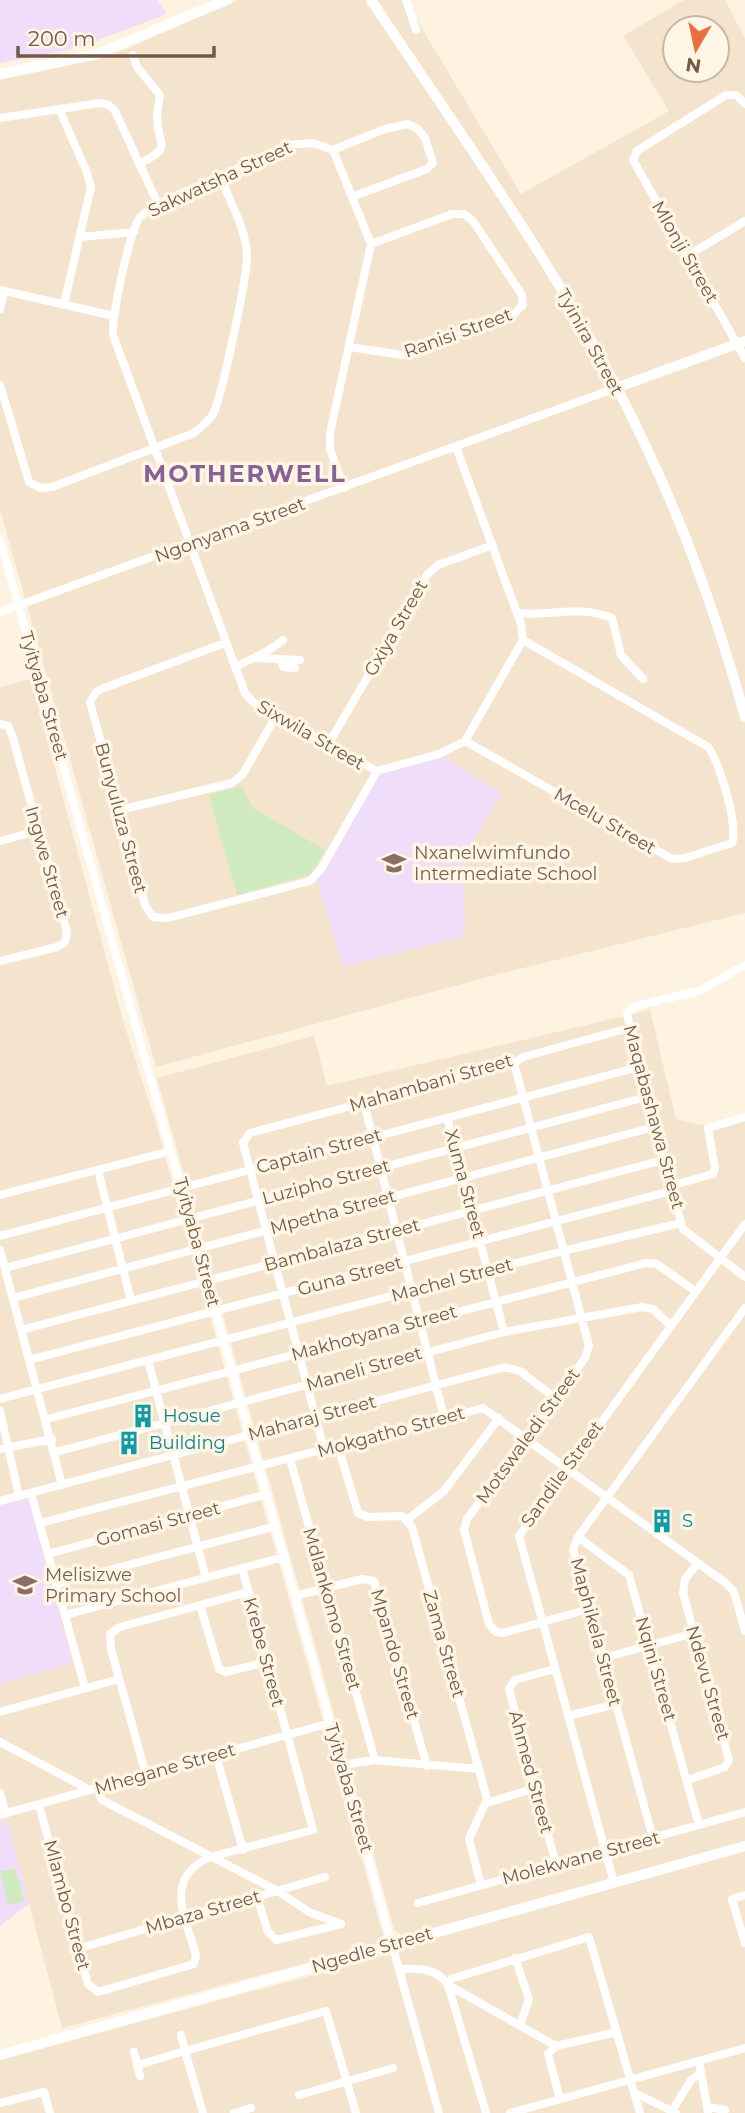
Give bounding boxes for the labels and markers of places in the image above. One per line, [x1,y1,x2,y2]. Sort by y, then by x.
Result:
place label: Nxanelwimfundo Intermediate School [414,842,597,885]
school or university icon: Nxanelwimfundo Intermediate School [380,849,408,877]
building icon: Hosue [129,1402,157,1430]
place label: Hosue [163,1405,221,1427]
building icon: Building [115,1429,143,1457]
place label: Building [149,1432,226,1454]
building icon: S [648,1507,676,1535]
place label: S [682,1510,693,1532]
place label: Melisizwe Primary School [45,1564,181,1607]
school or university icon: Melisizwe Primary School [11,1571,39,1599]

